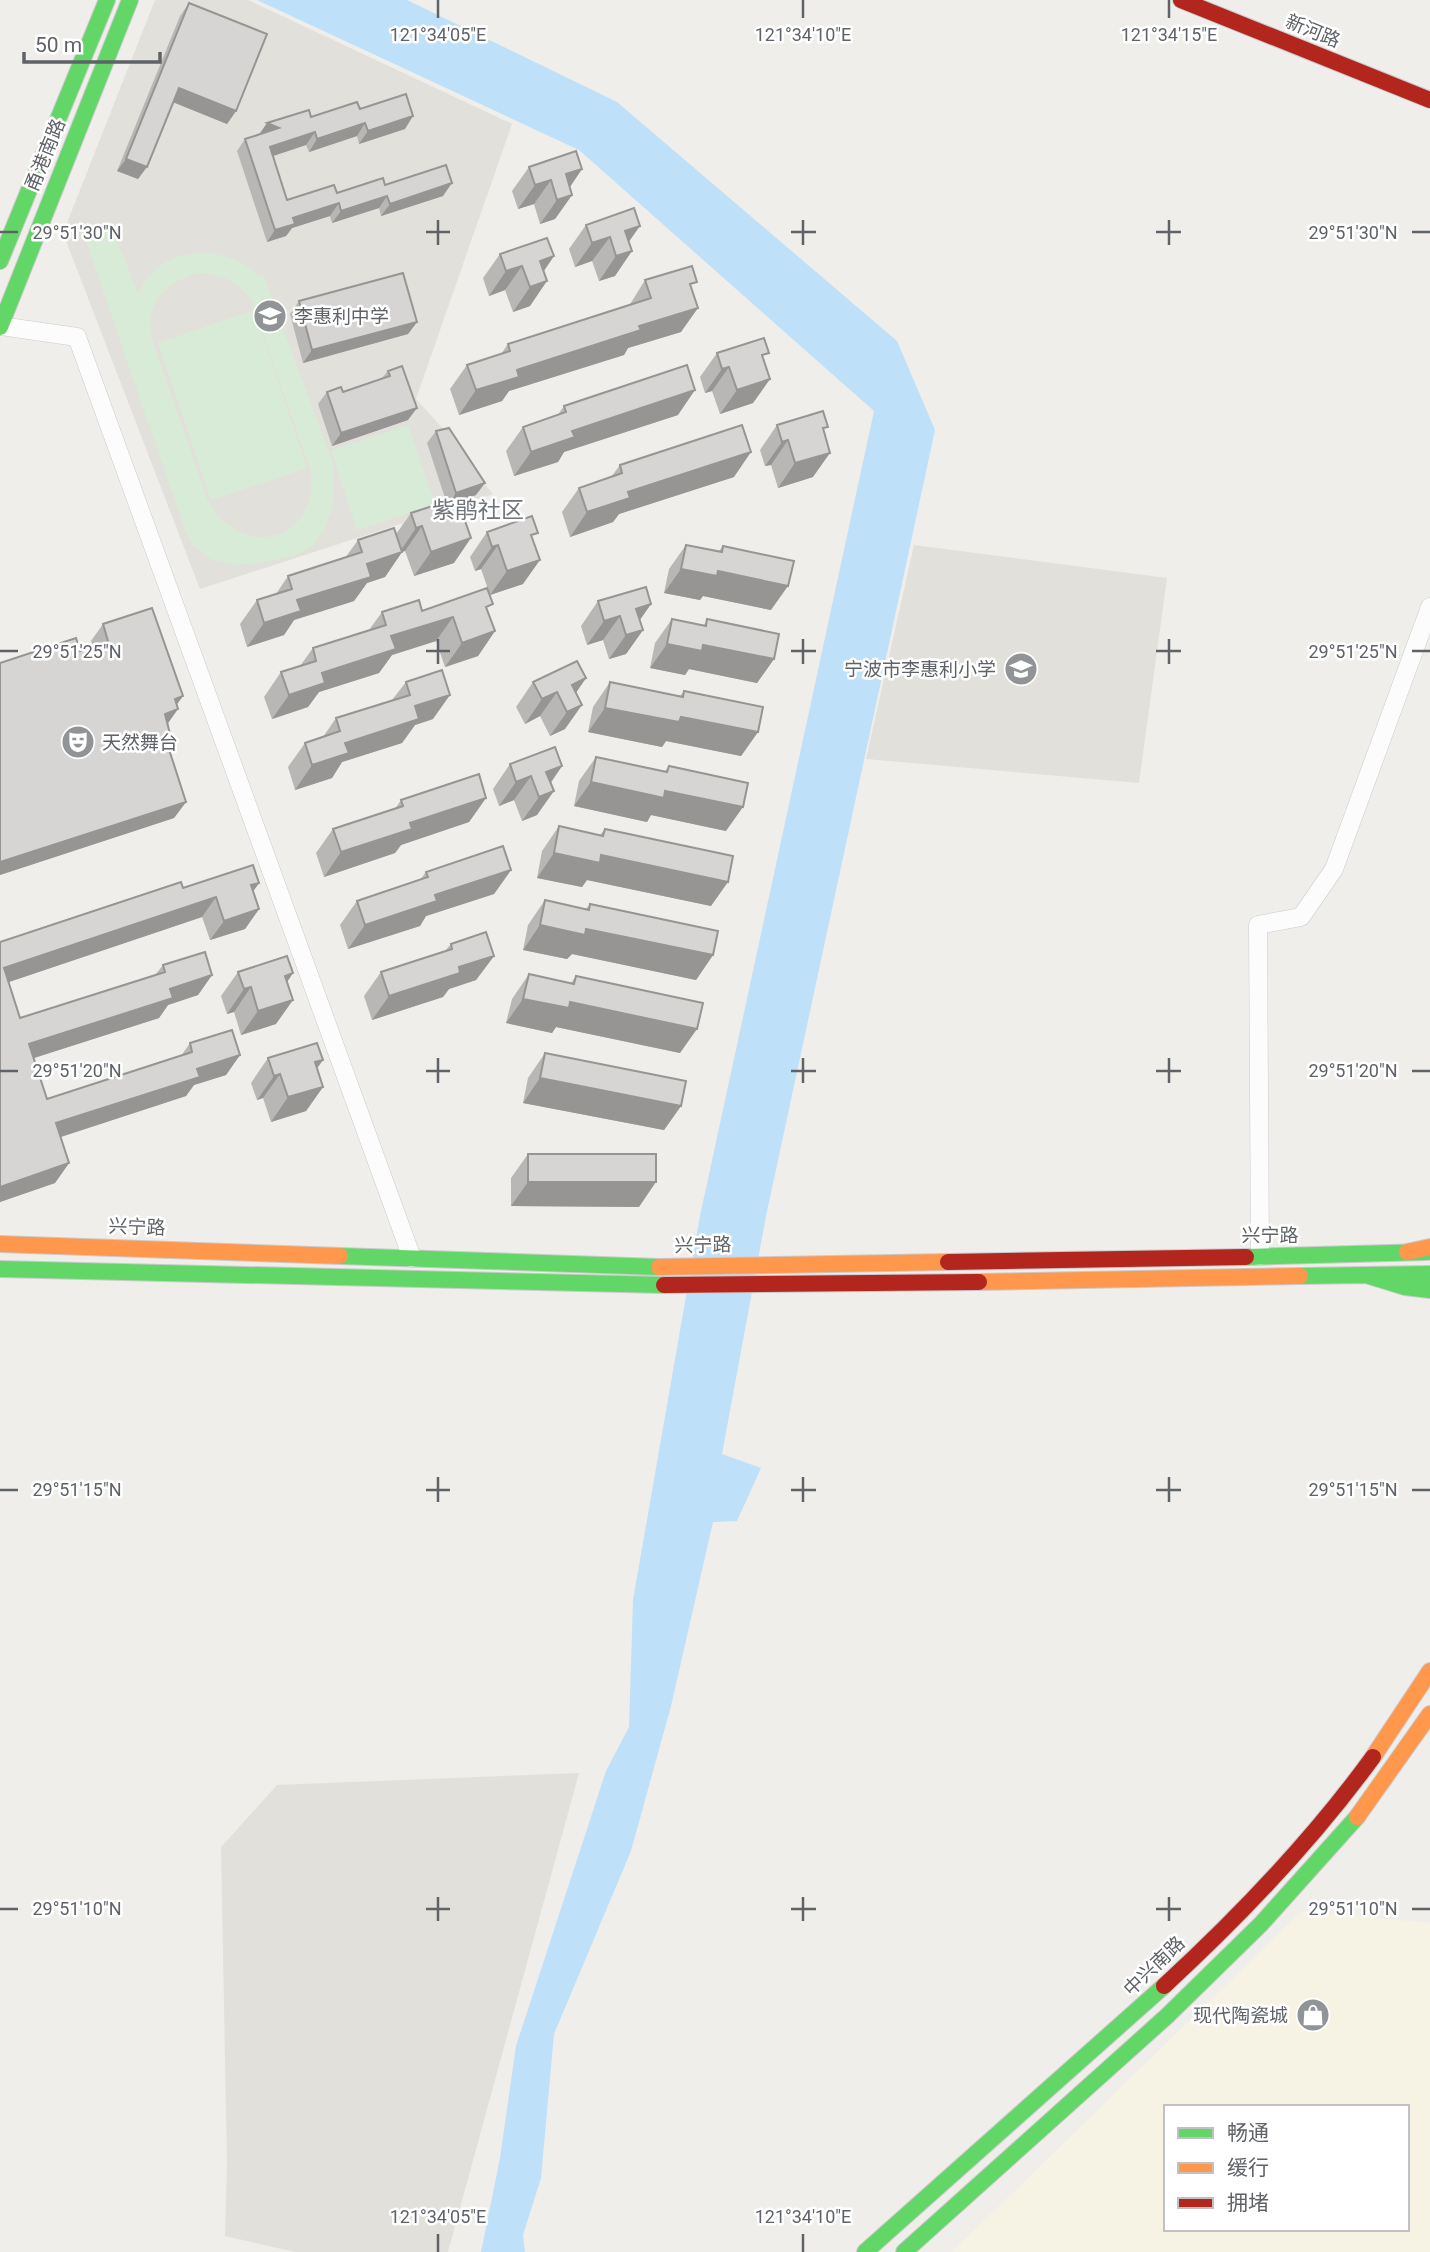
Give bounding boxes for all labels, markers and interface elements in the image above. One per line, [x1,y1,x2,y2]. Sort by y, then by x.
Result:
street label: 新河路 [1282,10,1344,52]
scale bar [24,21,161,65]
text: 121°34'05"E [390,24,486,45]
text: 121°34'10"E [755,24,851,45]
text: 121°34'15"E [1121,24,1217,45]
text: 50 m [35,33,82,57]
street label: 甬港南路 [20,115,70,195]
text: 29°51'30"N [32,222,122,243]
text: 29°51'30"N [1308,222,1398,243]
school or university icon: 李惠利中学 [251,297,289,335]
place label: 李惠利中学 [294,305,389,328]
district label: 紫鹃社区 [432,497,524,524]
text: 29°51'25"N [32,641,122,662]
text: 29°51'25"N [1308,641,1398,662]
school or university icon: 宁波市李惠利小学 [1002,650,1040,688]
place label: 宁波市李惠利小学 [844,658,996,681]
theatre icon: 天然舞台 [59,723,97,761]
place label: 天然舞台 [102,731,178,754]
text: 29°51'20"N [32,1060,122,1081]
text: 29°51'20"N [1308,1060,1398,1081]
street label: 兴宁路 [108,1215,166,1239]
street label: 兴宁路 [1241,1224,1299,1247]
street label: 兴宁路 [674,1233,732,1257]
text: 29°51'15"N [32,1479,122,1500]
text: 29°51'15"N [1308,1479,1398,1500]
text: 29°51'10"N [32,1898,122,1919]
text: 29°51'10"N [1308,1898,1398,1919]
street label: 中兴南路 [1119,1931,1189,2001]
shop icon: 现代陶瓷城 [1294,1996,1332,2034]
place label: 现代陶瓷城 [1193,2004,1288,2027]
legend [1164,2105,1409,2231]
text: 畅通 [1227,2121,1269,2145]
text: 缓行 [1227,2156,1269,2180]
text: 拥堵 [1227,2191,1269,2215]
text: 121°34'05"E [390,2206,486,2227]
text: 121°34'10"E [755,2206,851,2227]

